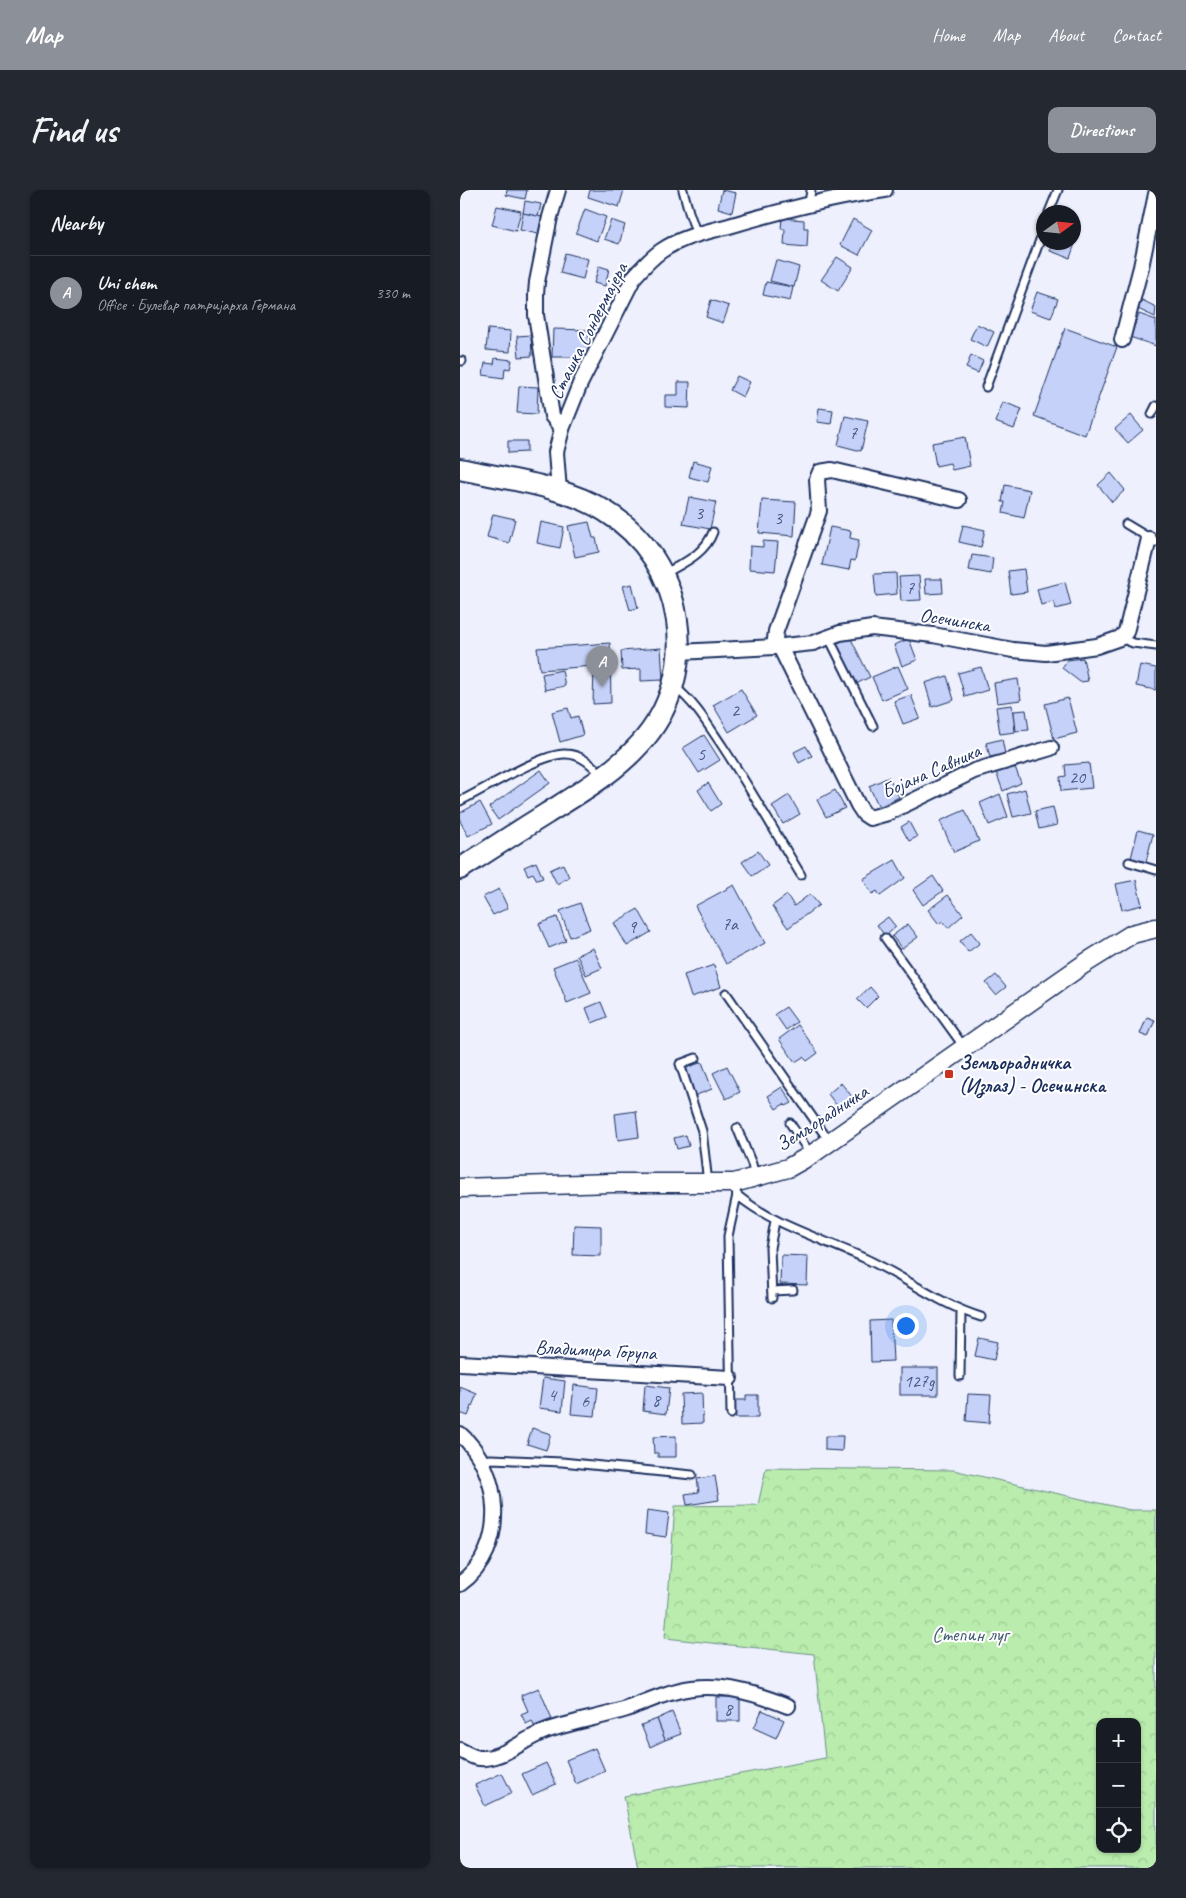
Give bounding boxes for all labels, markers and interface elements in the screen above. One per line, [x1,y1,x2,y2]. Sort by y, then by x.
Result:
text: Map [25,20,62,50]
text: Home [932,24,965,46]
text: Map [993,24,1020,46]
text: About [1048,24,1084,46]
text: Contact [1112,24,1161,46]
button: Directions [1048,107,1156,153]
text: Find us [30,108,117,153]
north arrow [1036,205,1081,250]
text: Nearby [50,210,103,236]
street label: Сташка Сондермајера [543,257,634,404]
text: Uni chem [97,271,156,295]
text: A [62,283,70,303]
text: 330 m [376,283,410,303]
text: Office · Булевар патријарха Германа [97,295,295,315]
house number: 7 [849,422,858,444]
house number: 3 [695,502,705,524]
house number: 3 [774,507,784,529]
house number: 7 [906,577,915,599]
street label: Осечинска [918,602,994,638]
pin: A [586,646,618,687]
house number: 2 [731,699,741,721]
street label: Бојана Савника [878,737,986,804]
house number: 5 [697,743,706,765]
house number: 20 [1069,766,1087,788]
house number: 7a [722,913,739,935]
house number: 9 [628,916,638,938]
place label: Земљорадничка (Излаз) - Осечинска [959,1050,1107,1099]
marker: Земљорадничка (Излаз) - Осечинска [943,1068,955,1080]
street label: Земљорадничка [771,1078,874,1157]
your location [893,1313,919,1339]
street label: Владимира Горупа [535,1334,659,1366]
house number: 127g [904,1370,936,1392]
house number: 4 [548,1384,558,1406]
house number: 8 [652,1389,662,1411]
house number: 6 [581,1390,590,1412]
park label: Степин луг [932,1622,1011,1647]
house number: 8 [724,1698,734,1720]
map controls [1096,1718,1141,1853]
button: + [1096,1718,1141,1763]
button: − [1096,1763,1141,1808]
button: locate [1096,1808,1141,1853]

